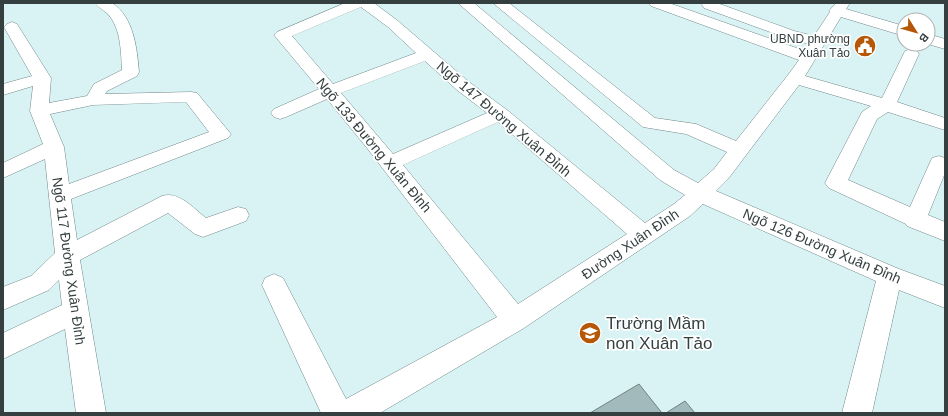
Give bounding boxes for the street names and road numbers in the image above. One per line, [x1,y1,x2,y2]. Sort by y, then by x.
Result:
street label: Ngõ 147 Đường Xuân Đỉnh [434,58,574,180]
street label: Ngõ 133 Đường Xuân Đỉnh [313,75,435,215]
street label: Ngõ 117 Đường Xuân Đỉnh [49,176,89,346]
street label: Ngõ 126 Đường Xuân Đỉnh [740,205,904,287]
street label: Đường Xuân Đỉnh [578,206,682,282]

